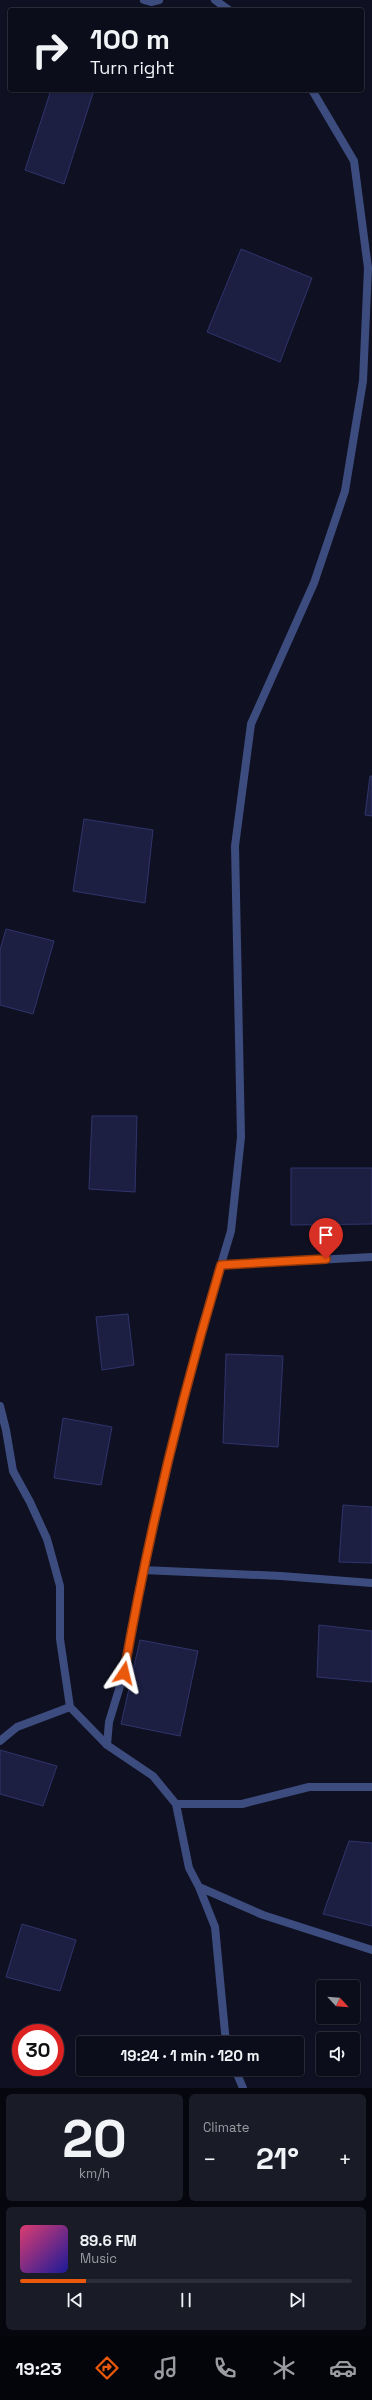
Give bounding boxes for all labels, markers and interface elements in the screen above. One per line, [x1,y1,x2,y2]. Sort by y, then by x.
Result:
text: 100 m [90,21,170,57]
icon: right [24,24,76,76]
text: Turn right [90,56,174,79]
pin [309,1218,343,1259]
icon: arrive [315,1224,337,1246]
position arrow [103,1652,145,1694]
north arrow [316,1980,360,2024]
map controls [316,1980,360,2076]
speed limit sign: 30 [12,2024,64,2076]
button: sound [316,2032,360,2076]
text: 19:24 · 1 min · 120 m [120,2046,260,2065]
text: 20 [62,2106,127,2172]
text: Climate [203,2119,249,2136]
text: 21° [256,2139,299,2178]
text: − [203,2145,217,2173]
text: + [338,2145,352,2173]
text: km/h [79,2165,110,2182]
text: 89.6 FM [80,2231,137,2250]
text: Music [80,2250,117,2267]
icon: previous [64,2289,86,2311]
icon: pause [175,2289,197,2311]
icon: next [286,2289,308,2311]
icon: directions [93,2354,121,2382]
icon: music [152,2354,180,2382]
icon: phone [211,2354,239,2382]
icon: climate [270,2354,298,2382]
icon: car [329,2354,357,2382]
text: 19:23 [15,2357,62,2380]

